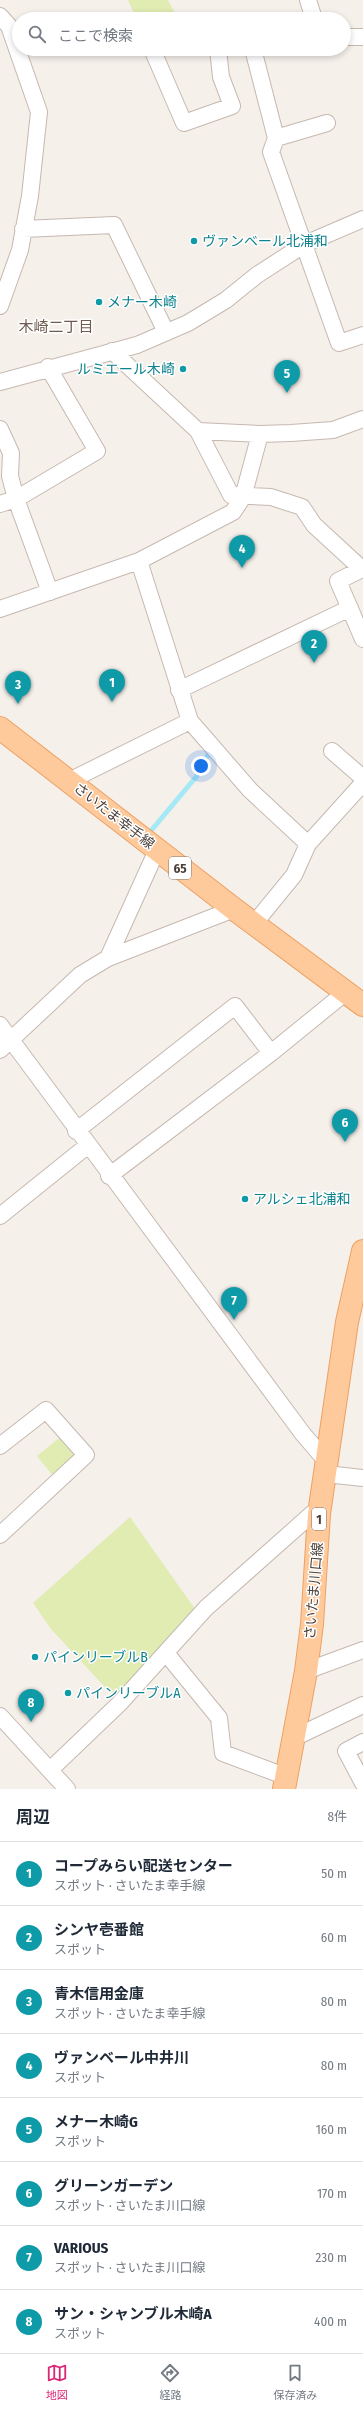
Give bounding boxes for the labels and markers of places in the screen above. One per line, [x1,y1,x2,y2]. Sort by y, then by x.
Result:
place label: ヴァンベール北浦和 [202,233,328,250]
marker: ヴァンベール北浦和 [189,236,199,246]
place label: メナー木崎 [107,294,177,311]
marker: メナー木崎 [94,297,104,307]
pin: 5 [274,360,300,393]
place label: ルミエール木崎 [77,361,175,378]
marker: ルミエール木崎 [178,364,188,374]
pin: 4 [229,535,255,568]
pin: 2 [301,630,327,663]
pin: 1 [99,669,125,702]
pin: 3 [5,671,31,704]
pin: 6 [332,1109,358,1142]
place label: アルシェ北浦和 [253,1191,351,1208]
marker: アルシェ北浦和 [240,1194,250,1204]
pin: 7 [221,1287,247,1320]
place label: パインリーブルB [43,1649,148,1666]
marker: パインリーブルB [30,1652,40,1662]
place label: パインリーブルA [76,1685,181,1702]
marker: パインリーブルA [63,1688,73,1698]
pin: 8 [18,1689,44,1722]

